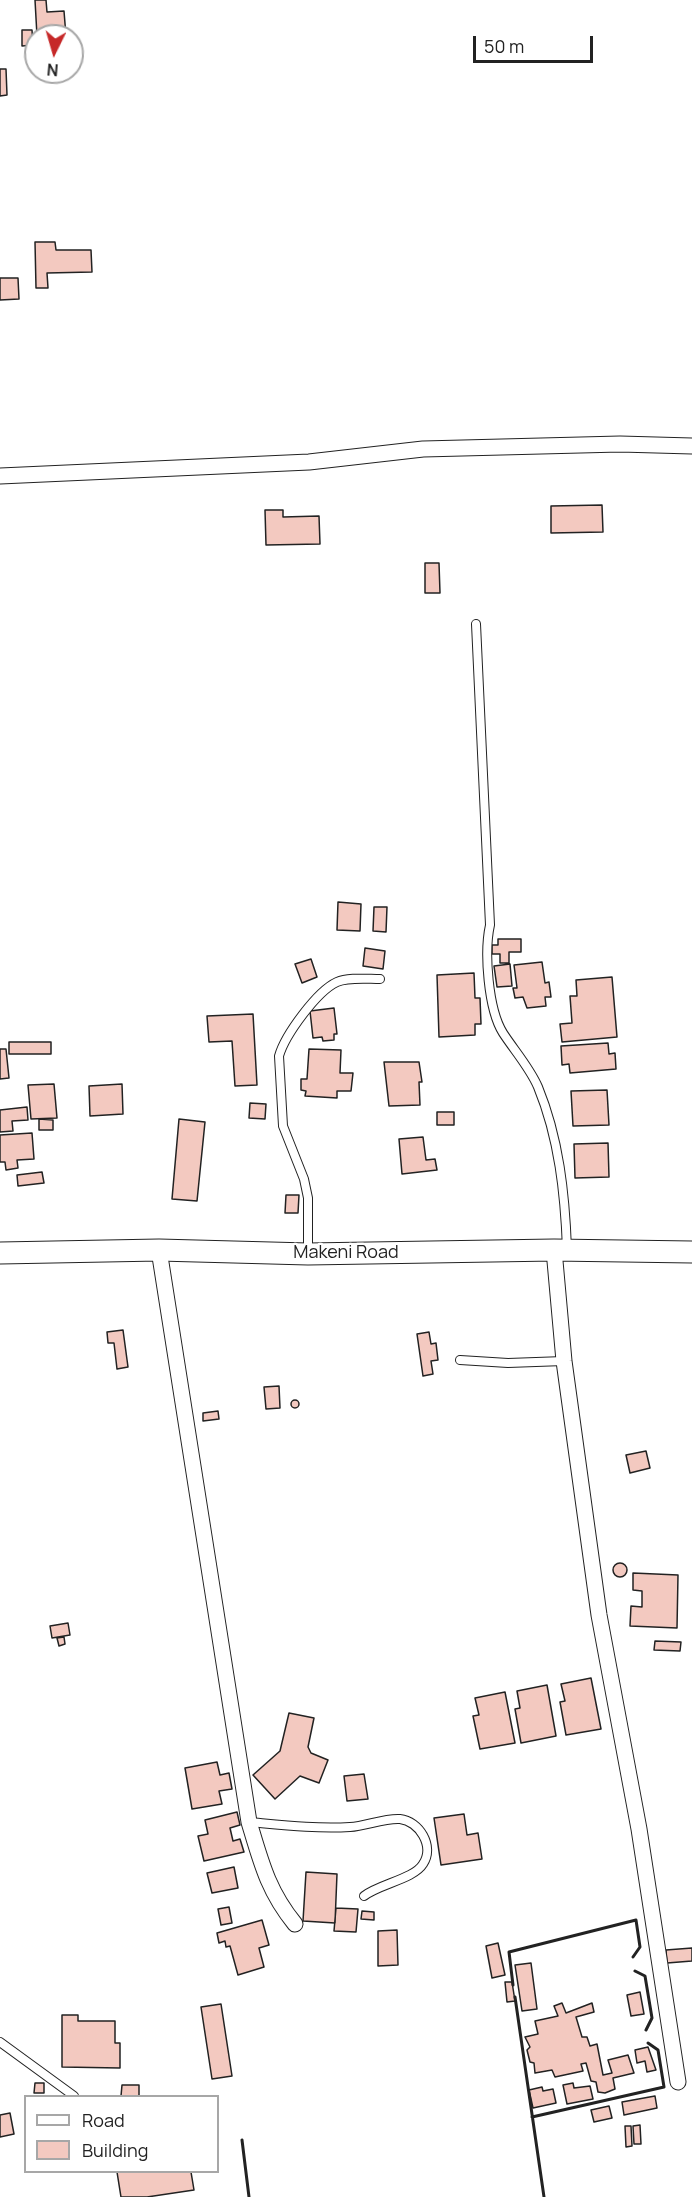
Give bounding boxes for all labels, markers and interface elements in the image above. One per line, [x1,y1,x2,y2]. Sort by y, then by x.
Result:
north arrow [24,24,84,84]
scale bar [476,24,596,62]
text: 50 m [484,34,524,58]
text: N [46,58,59,81]
street label: Makeni Road [293,1242,399,1264]
legend [24,2095,219,2173]
text: Road [82,2108,125,2132]
text: Building [82,2138,148,2162]

